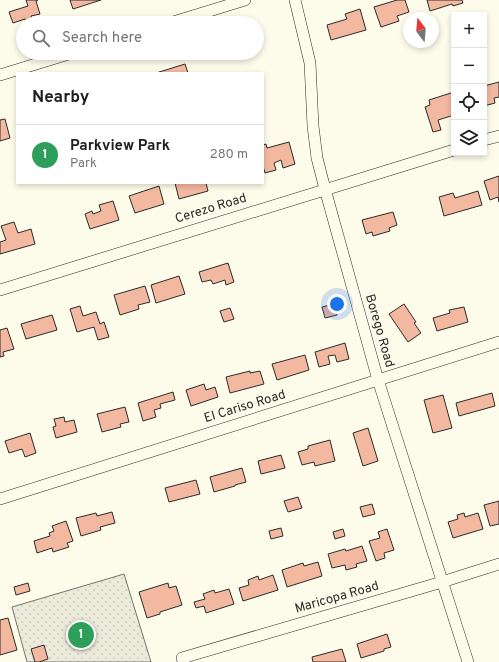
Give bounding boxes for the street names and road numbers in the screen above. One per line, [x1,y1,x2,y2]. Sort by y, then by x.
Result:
street label: Cerezo Road [173,191,249,227]
street label: Borego Road [361,293,397,369]
street label: El Cariso Road [202,387,288,427]
street label: Maricopa Road [293,578,381,618]

